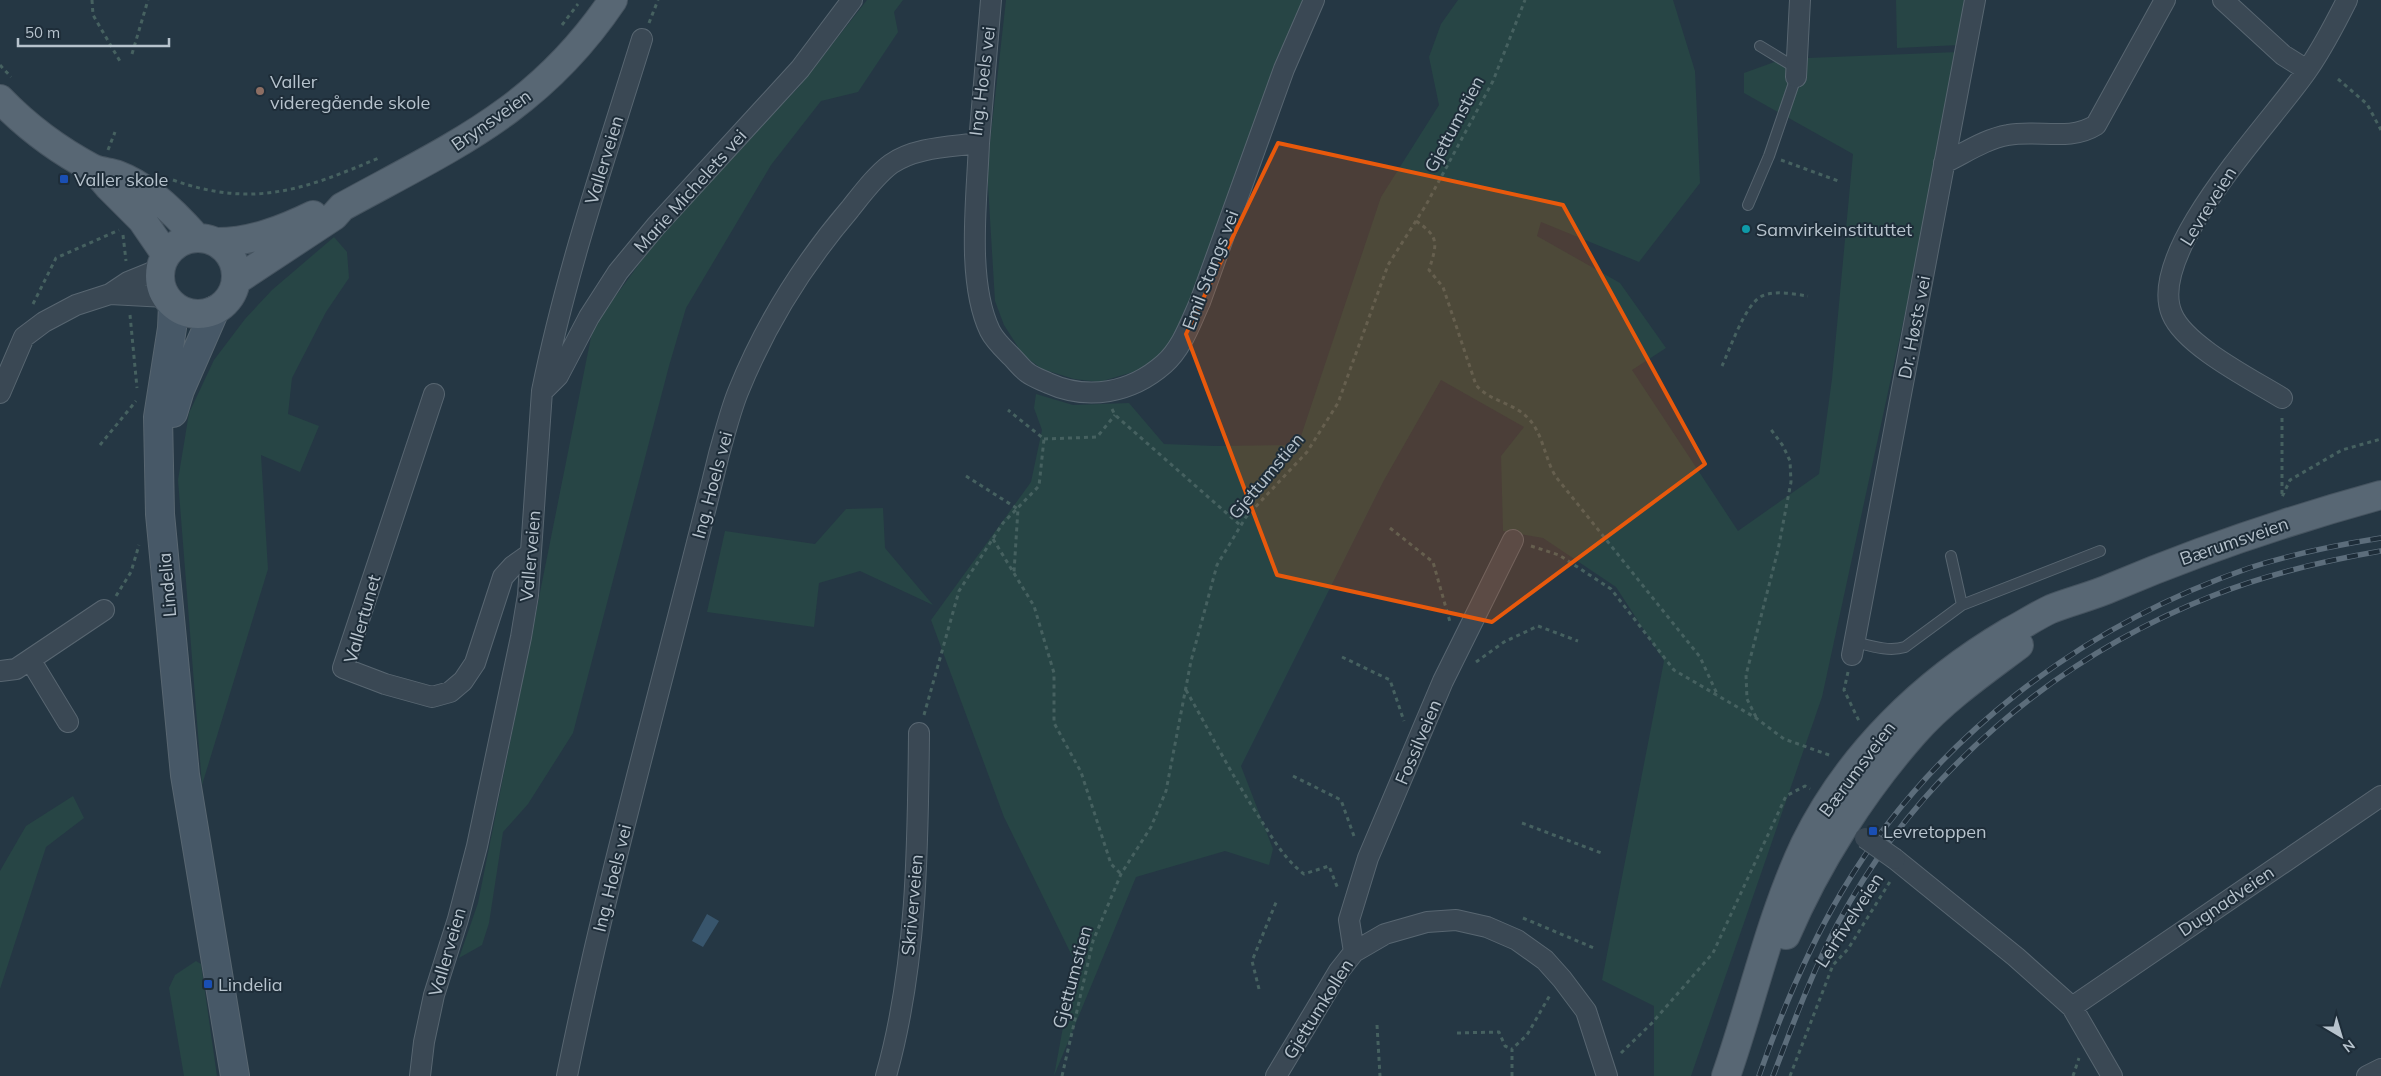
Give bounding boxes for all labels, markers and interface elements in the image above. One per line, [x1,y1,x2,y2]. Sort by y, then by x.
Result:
scale bar [18,15,169,47]
text: 50 m [25,23,60,42]
street label: Ing. Hoels vei [964,25,1000,137]
place label: Valler videregående skole [270,70,430,114]
street label: Gjettumstien [1419,72,1489,176]
street label: Brynsveien [447,84,535,156]
marker: Valler videregående skole [254,85,266,97]
street label: Vallerveien [580,113,628,207]
street label: Marie Michelets vei [629,125,751,257]
street label: Levreveien [2175,162,2241,250]
place label: Valler skole [74,168,168,191]
marker: Valler skole [58,173,70,185]
street label: Emil Stangs vei [1177,207,1243,333]
place label: Samvirkeinstituttet [1756,218,1912,241]
marker: Samvirkeinstituttet [1740,223,1752,235]
street label: Dr. Høsts vei [1893,273,1935,381]
street label: Gjettumstien [1223,428,1309,524]
street label: Ing. Hoels vei [687,429,737,541]
street label: Vallerveien [515,509,545,603]
street label: Bærumsveien [2177,512,2291,570]
street label: Lindelia [153,552,181,618]
street label: Vallertunet [338,572,386,666]
street label: Fossilveien [1390,696,1446,788]
street label: Bærumsveien [1814,717,1900,821]
place label: Levretoppen [1883,820,1987,843]
street label: Ing. Hoels vei [588,822,636,934]
marker: Levretoppen [1867,825,1879,837]
street label: Skriverveien [896,853,928,957]
street label: Dugnadveien [2174,861,2278,941]
street label: Leirfivelveien [1810,868,1888,972]
street label: Vallerveien [423,905,471,999]
street label: Gjettumstien [1047,923,1097,1031]
street label: Gjettumkollen [1278,955,1358,1063]
place label: Lindelia [218,973,283,996]
marker: Lindelia [202,978,214,990]
north arrow [2316,1011,2366,1061]
text: N [2339,1036,2359,1057]

